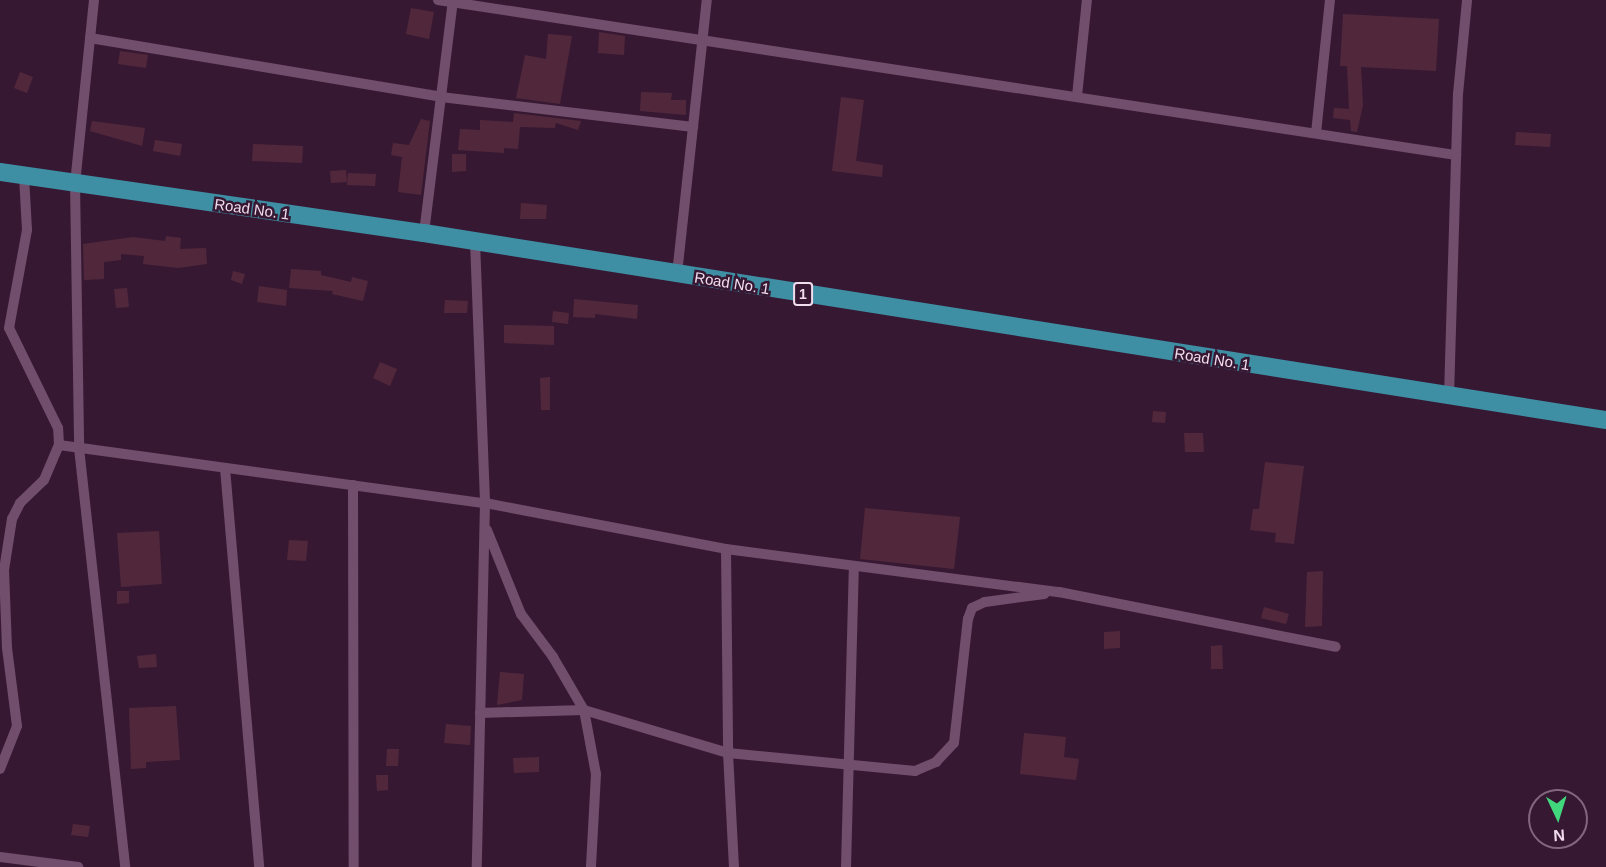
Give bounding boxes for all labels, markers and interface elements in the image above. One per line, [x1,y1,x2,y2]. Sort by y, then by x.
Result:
street label: Road No. 1 [213,195,291,223]
street label: Road No. 1 [693,268,771,298]
road number: 1 [792,283,814,305]
street label: Road No. 1 [1173,344,1251,374]
north arrow [1528,789,1588,849]
text: N [1553,827,1566,844]

